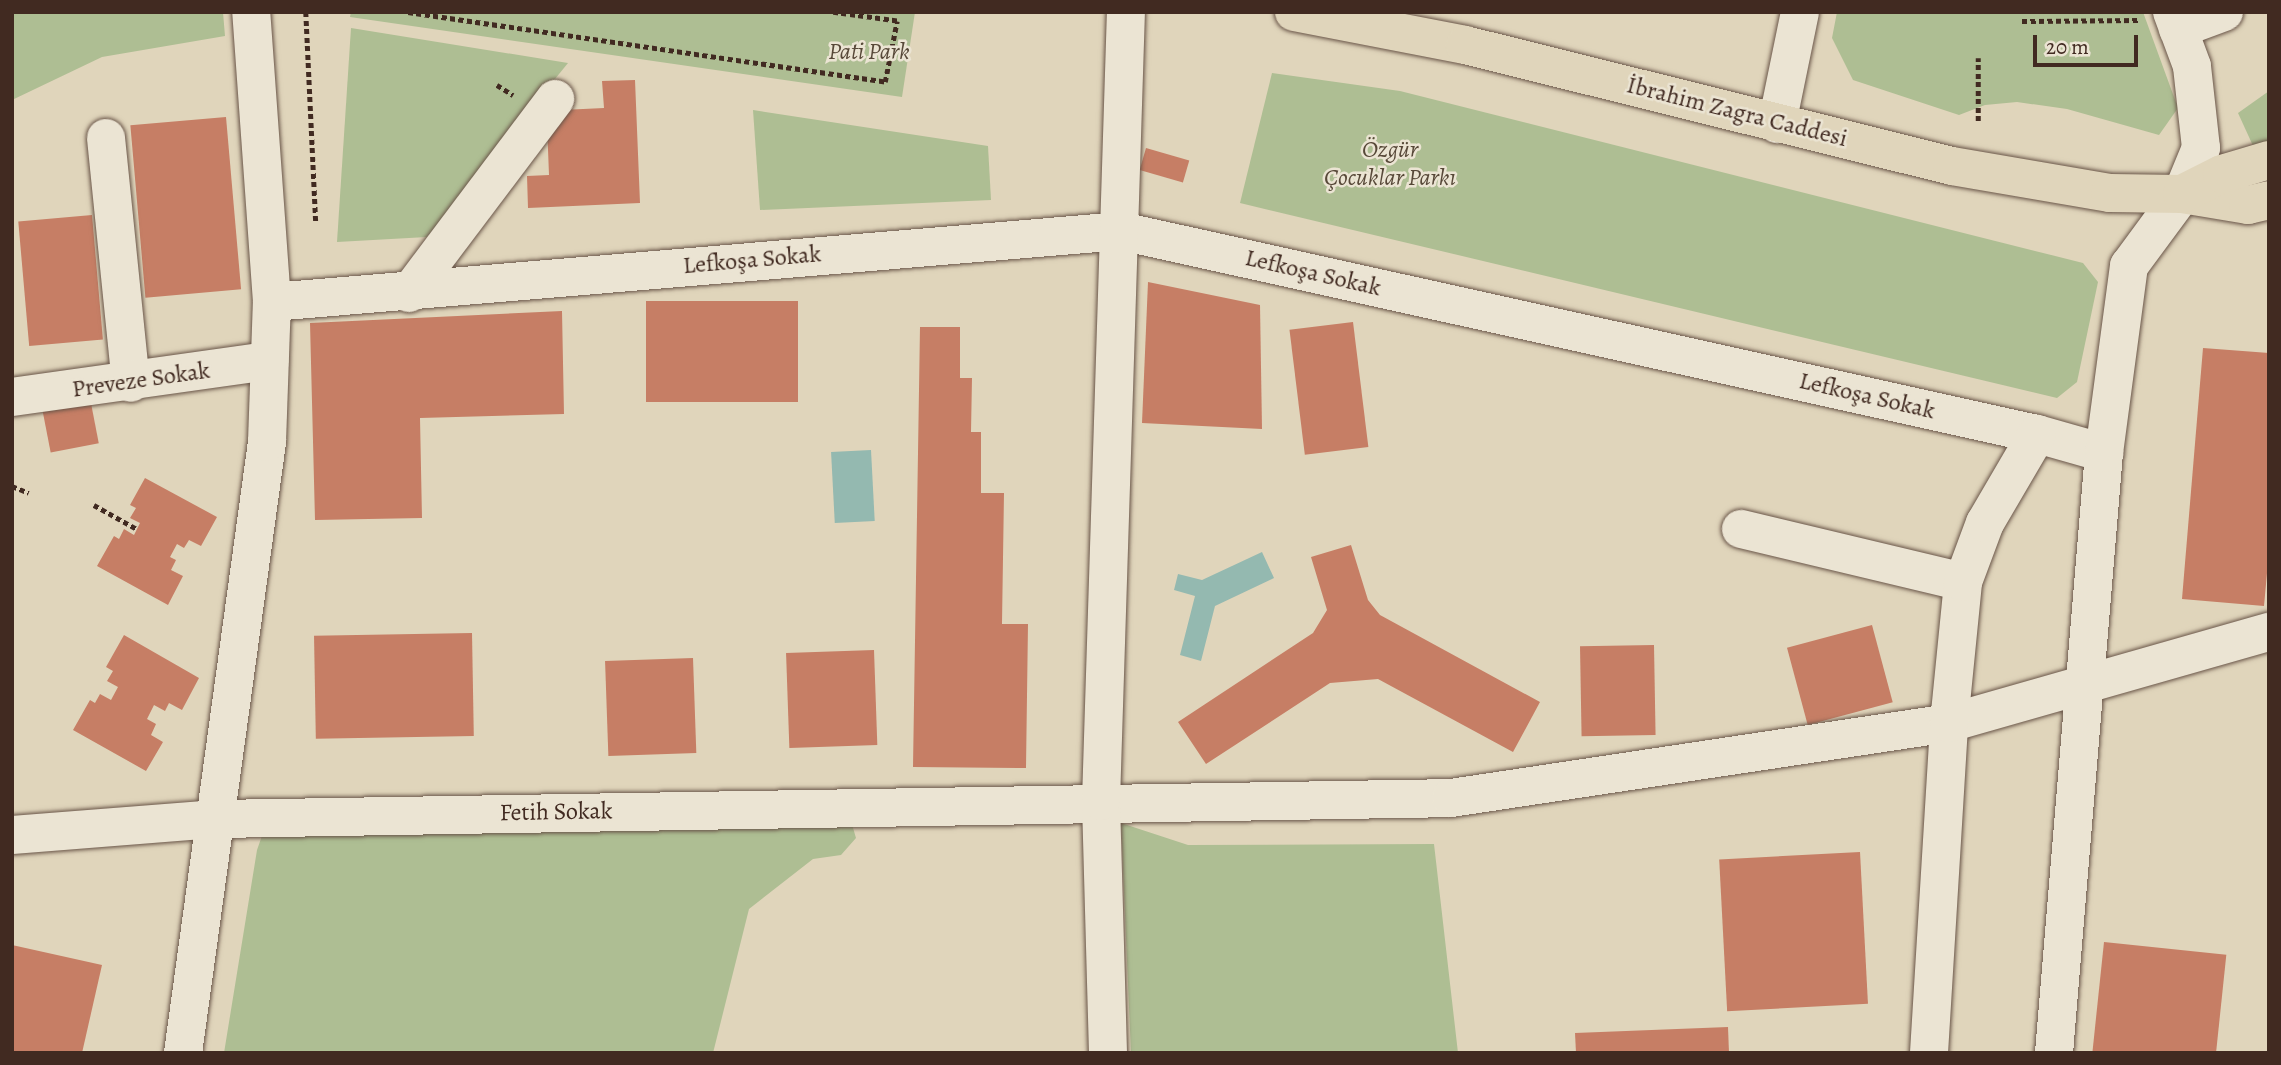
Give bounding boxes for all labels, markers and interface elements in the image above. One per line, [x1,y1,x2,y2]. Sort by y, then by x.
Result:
scale bar [2036,21,2141,65]
text: 20 m [2046,33,2089,61]
park label: Pati Park [828,38,910,66]
street label: İbrahim Zagra Caddesi [1624,71,1850,153]
park label: Özgür Çocuklar Parkı [1324,136,1456,192]
street label: Lefkoşa Sokak [682,240,822,280]
street label: Lefkoşa Sokak [1242,243,1384,303]
street label: Preveze Sokak [70,356,212,404]
street label: Lefkoşa Sokak [1796,366,1938,426]
street label: Fetih Sokak [499,797,613,827]

